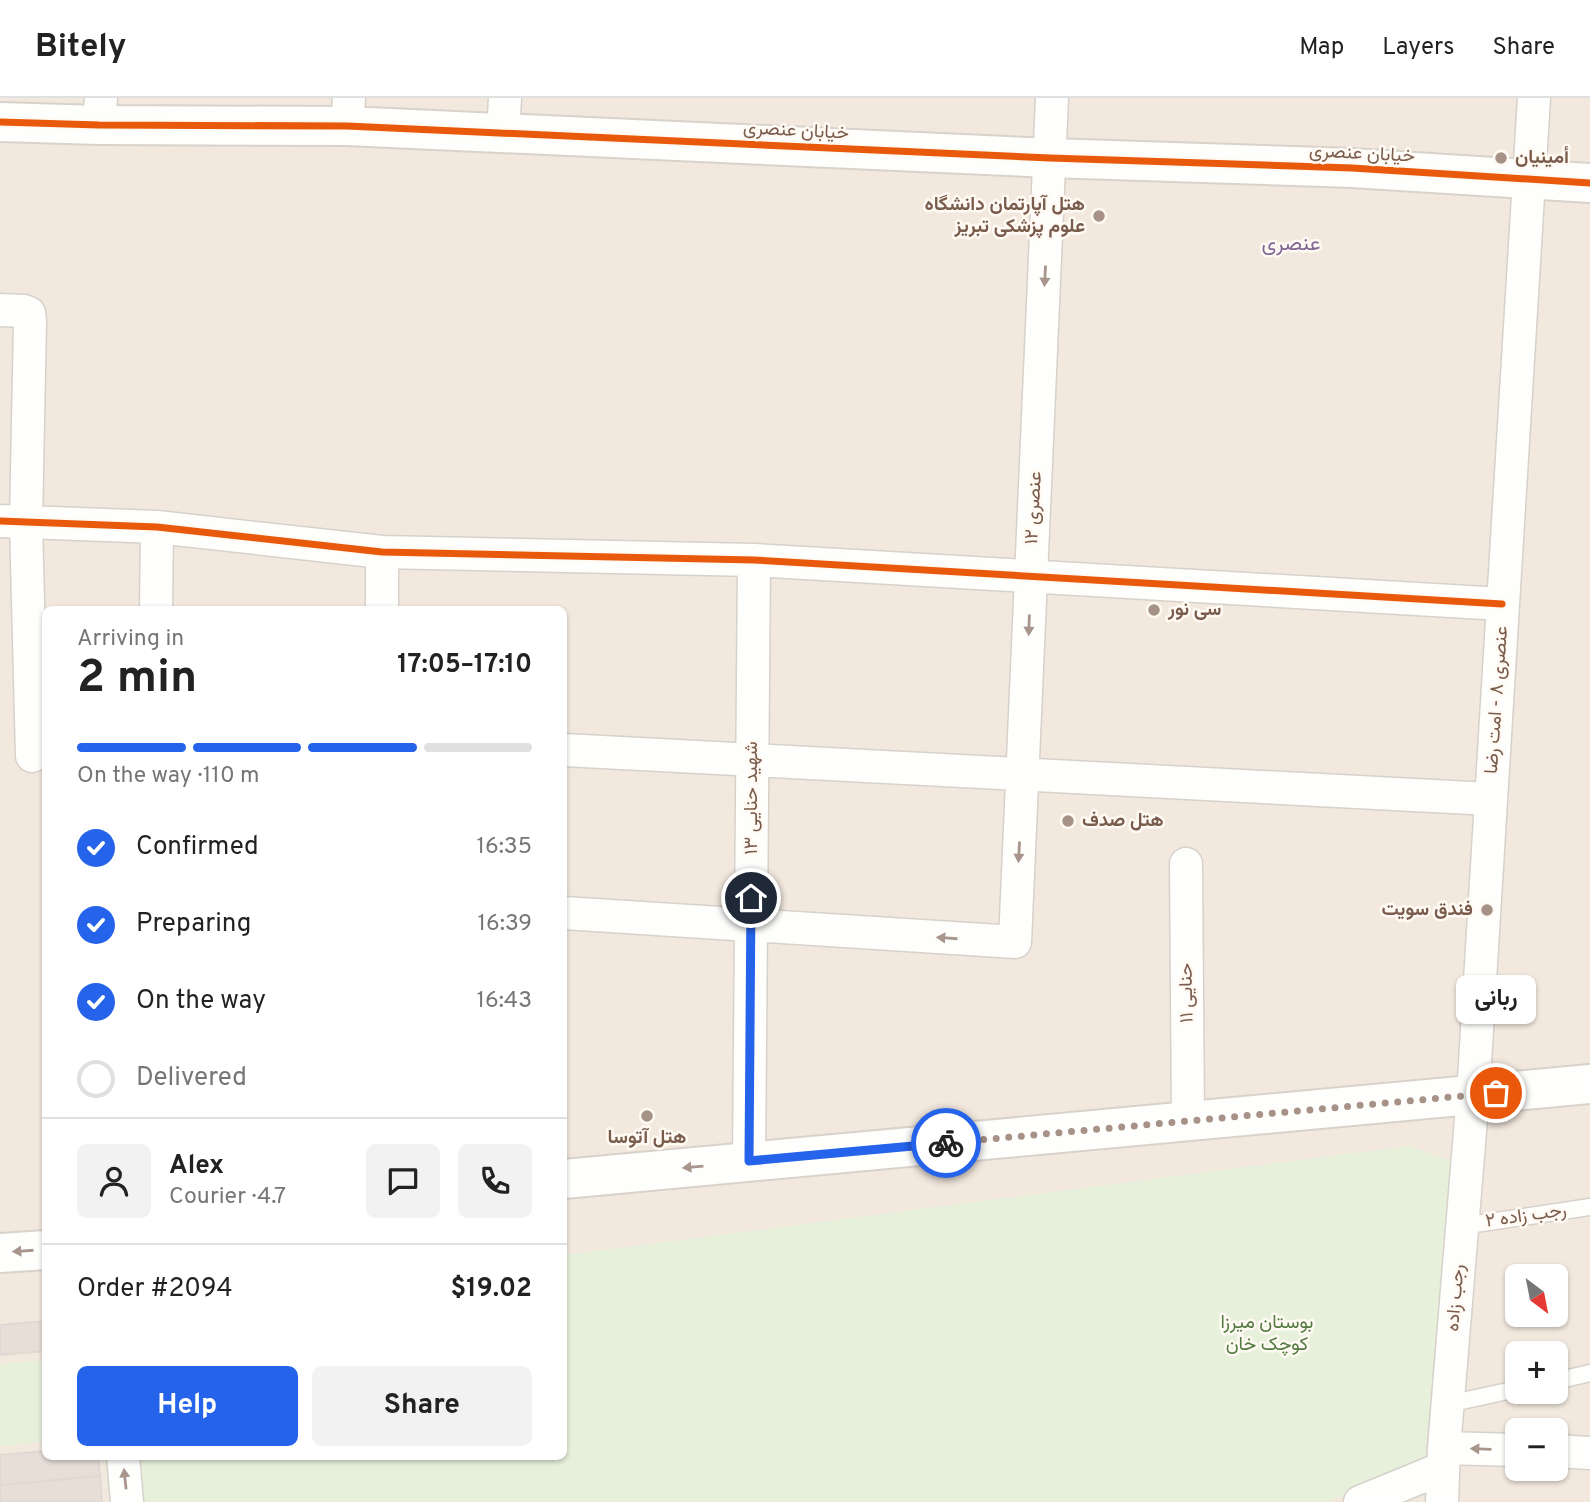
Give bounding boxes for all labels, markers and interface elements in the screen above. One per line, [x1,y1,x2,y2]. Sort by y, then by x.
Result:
text: Bitely [35,27,127,69]
text: Map [1299,33,1344,63]
text: Layers [1382,33,1454,63]
text: Share [1492,33,1555,63]
street label: خیابان عنصری [742,116,850,146]
street label: خیابان عنصری [1308,139,1416,169]
place label: أمينيان [1515,146,1569,170]
marker: أمينيان [1493,150,1509,166]
place label: هتل آپارتمان دانشگاه علوم پزشکی تبریز [925,193,1085,239]
marker: هتل آپارتمان دانشگاه علوم پزشکی تبریز [1091,208,1107,224]
district label: عنصری [1261,231,1321,258]
one-way arrow [1039,265,1050,287]
street label: عنصری ۱۲ [1020,471,1048,545]
place label: سی نور [1167,598,1222,622]
marker: سی نور [1146,602,1162,618]
one-way arrow [1023,614,1034,636]
text: Arriving in [77,625,184,654]
street label: عنصری ۸ - امت رضا [1480,625,1514,775]
text: 17:05–17:10 [397,649,532,682]
text: 2 min [77,650,197,709]
street label: شهید حنایی ۱۳ [740,741,764,855]
text: On the way · 110 m [77,762,260,791]
place label: هتل صدف [1082,809,1164,833]
marker: هتل صدف [1060,813,1076,829]
icon: check [77,829,115,867]
text: Confirmed [136,831,259,864]
text: 16:35 [476,833,532,862]
one-way arrow [1013,842,1024,864]
pin [721,868,781,928]
icon: home [732,879,770,917]
place label: فندق سويت [1381,898,1473,922]
marker: فندق سويت [1479,902,1495,918]
icon: check [77,906,115,944]
text: Preparing [136,908,251,941]
text: 16:39 [477,910,532,939]
one-way arrow [935,932,957,943]
street label: حنایی ۱۱ [1174,963,1200,1023]
callout: ربانی [1456,974,1536,1023]
icon: check [77,983,115,1021]
text: On the way [136,985,266,1018]
text: ربانی [1474,985,1518,1014]
text: 16:43 [476,987,532,1016]
text: Delivered [136,1062,247,1095]
pin [1466,1063,1526,1123]
icon: bag [1477,1074,1515,1112]
marker: هتل آتوسا [639,1108,655,1124]
courier [911,1108,981,1178]
icon: bike [927,1124,965,1162]
place label: هتل آتوسا [608,1126,686,1150]
button: person [77,1144,151,1218]
button: chat [366,1144,440,1218]
button: phone [458,1144,532,1218]
text: Alex [169,1150,224,1183]
one-way arrow [681,1162,703,1173]
text: Courier · 4.7 [169,1183,286,1212]
street label: رجب زاده ۲ [1484,1198,1568,1234]
one-way arrow [12,1246,34,1257]
street label: رجب زاده [1441,1263,1471,1333]
north arrow [1505,1264,1568,1326]
map controls [1505,1264,1568,1481]
text: Order #2094 [77,1273,233,1306]
text: $19.02 [451,1273,532,1306]
park label: بوستان میرزا کوچک خان [1221,1311,1313,1357]
button: + [1505,1341,1568,1404]
button: Help [77,1366,298,1446]
button: Share [312,1366,532,1446]
button: − [1505,1418,1568,1481]
one-way arrow [1470,1443,1492,1455]
one-way arrow [119,1468,130,1490]

